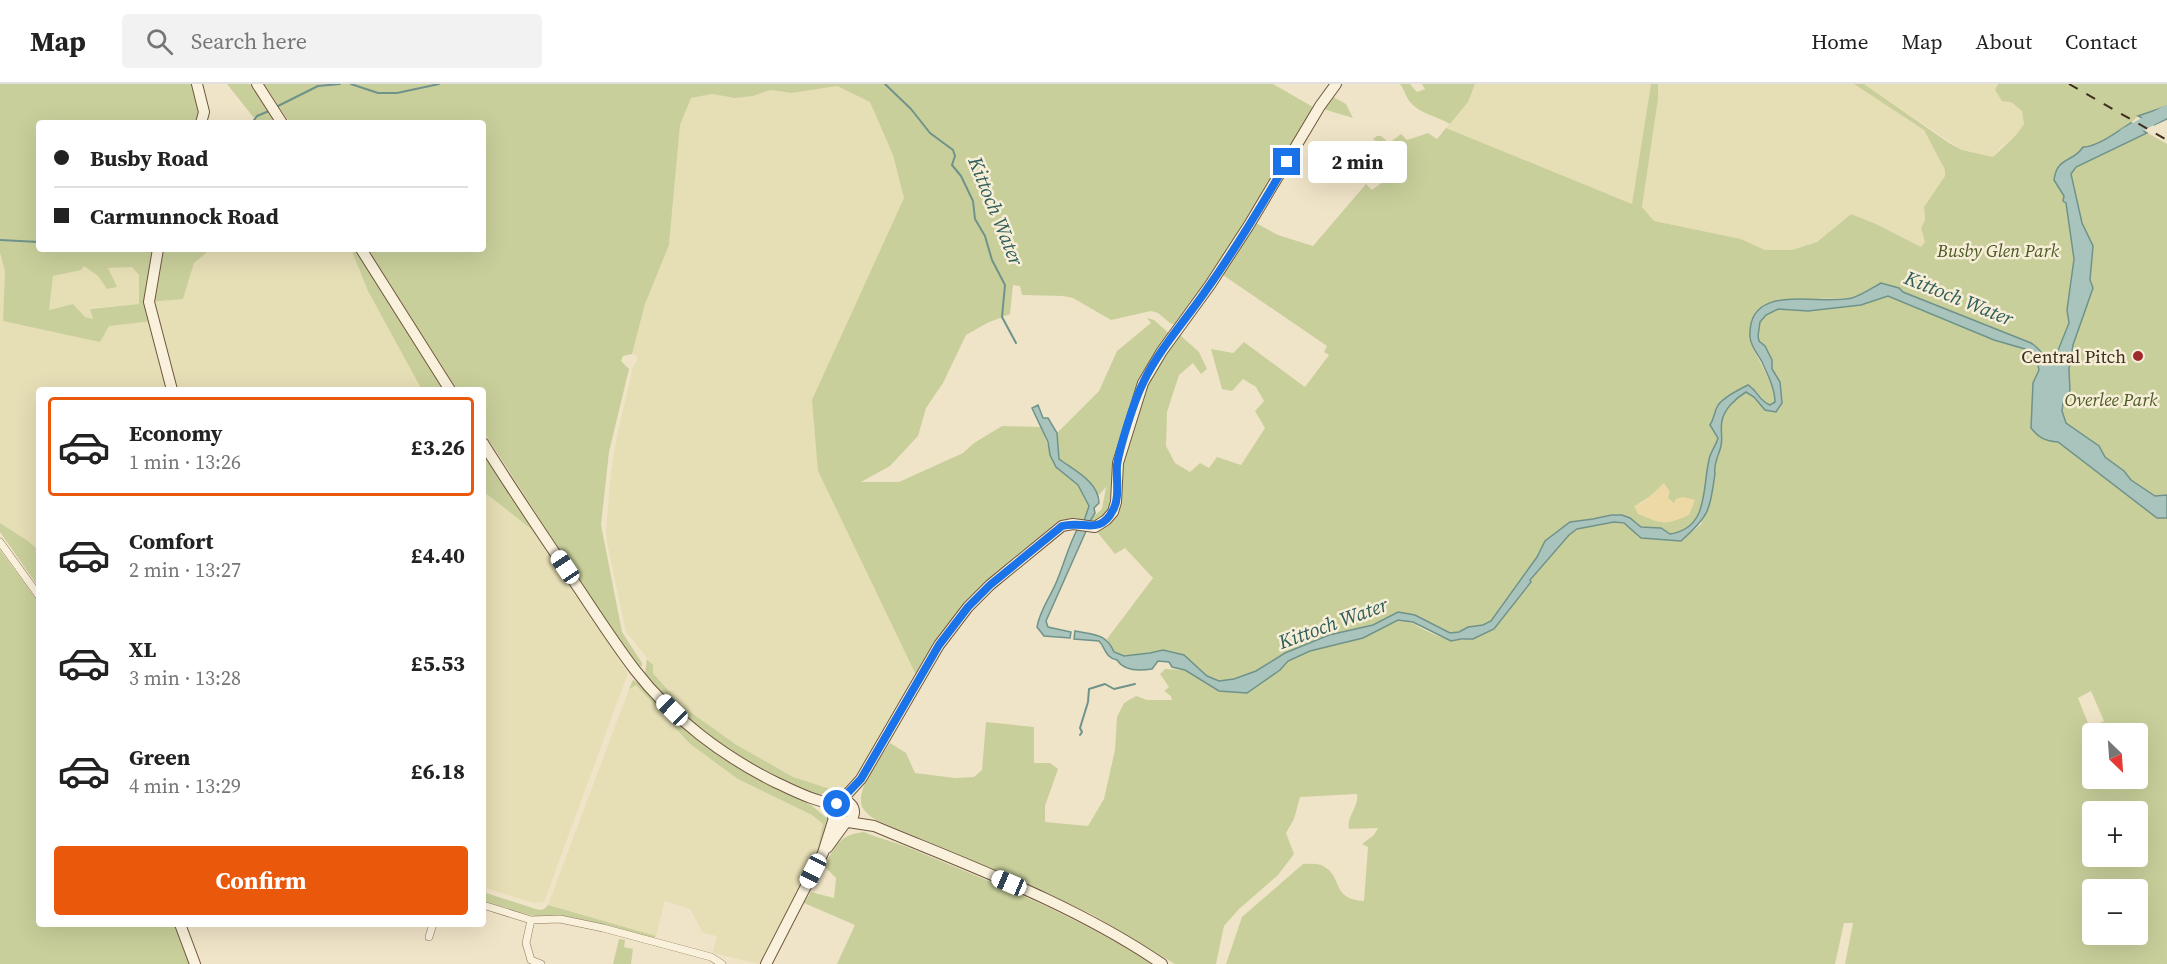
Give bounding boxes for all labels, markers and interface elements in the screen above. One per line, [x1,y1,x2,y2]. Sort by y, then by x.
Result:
search box [122,14,542,68]
text: Map [30,22,86,60]
icon: search [143,25,176,58]
text: Search here [191,26,307,56]
text: Home [1811,27,1869,56]
text: Map [1902,27,1943,56]
text: About [1976,27,2032,56]
text: Contact [2065,27,2137,56]
callout: 2 min [1308,141,1407,183]
text: Busby Road [90,143,208,173]
route end [1273,148,1300,175]
text: 2 min [1332,148,1383,176]
water label: Kittoch Water [961,152,1031,270]
text: Carmunnock Road [90,201,279,231]
park label: Busby Glen Park [1936,238,2059,263]
water label: Kittoch Water [1900,263,2018,333]
place label: Central Pitch [2021,344,2126,369]
marker: Central Pitch [2131,349,2145,363]
park label: Overlee Park [2064,387,2158,412]
text: Economy [129,418,223,448]
icon: car [57,420,111,474]
text: £3.26 [411,432,465,462]
text: 1 min · 13:26 [129,448,241,476]
text: Comfort [129,526,213,556]
icon: car [57,528,111,582]
text: £4.40 [411,540,465,570]
car [547,547,583,587]
text: 2 min · 13:27 [129,556,241,584]
water label: Kittoch Water [1273,590,1393,656]
text: XL [129,634,156,664]
icon: car [57,636,111,690]
text: £5.53 [411,648,465,678]
text: 3 min · 13:28 [129,664,241,692]
car [653,691,691,729]
north arrow [2082,723,2148,789]
map controls [2082,723,2148,945]
text: Green [129,742,190,772]
icon: car [57,744,111,798]
text: £6.18 [411,756,465,786]
text: 4 min · 13:29 [129,772,241,800]
route start [823,790,850,817]
button: + [2082,801,2148,867]
button: Confirm [54,846,468,915]
car [797,851,829,891]
car [989,868,1029,898]
button: − [2082,879,2148,945]

